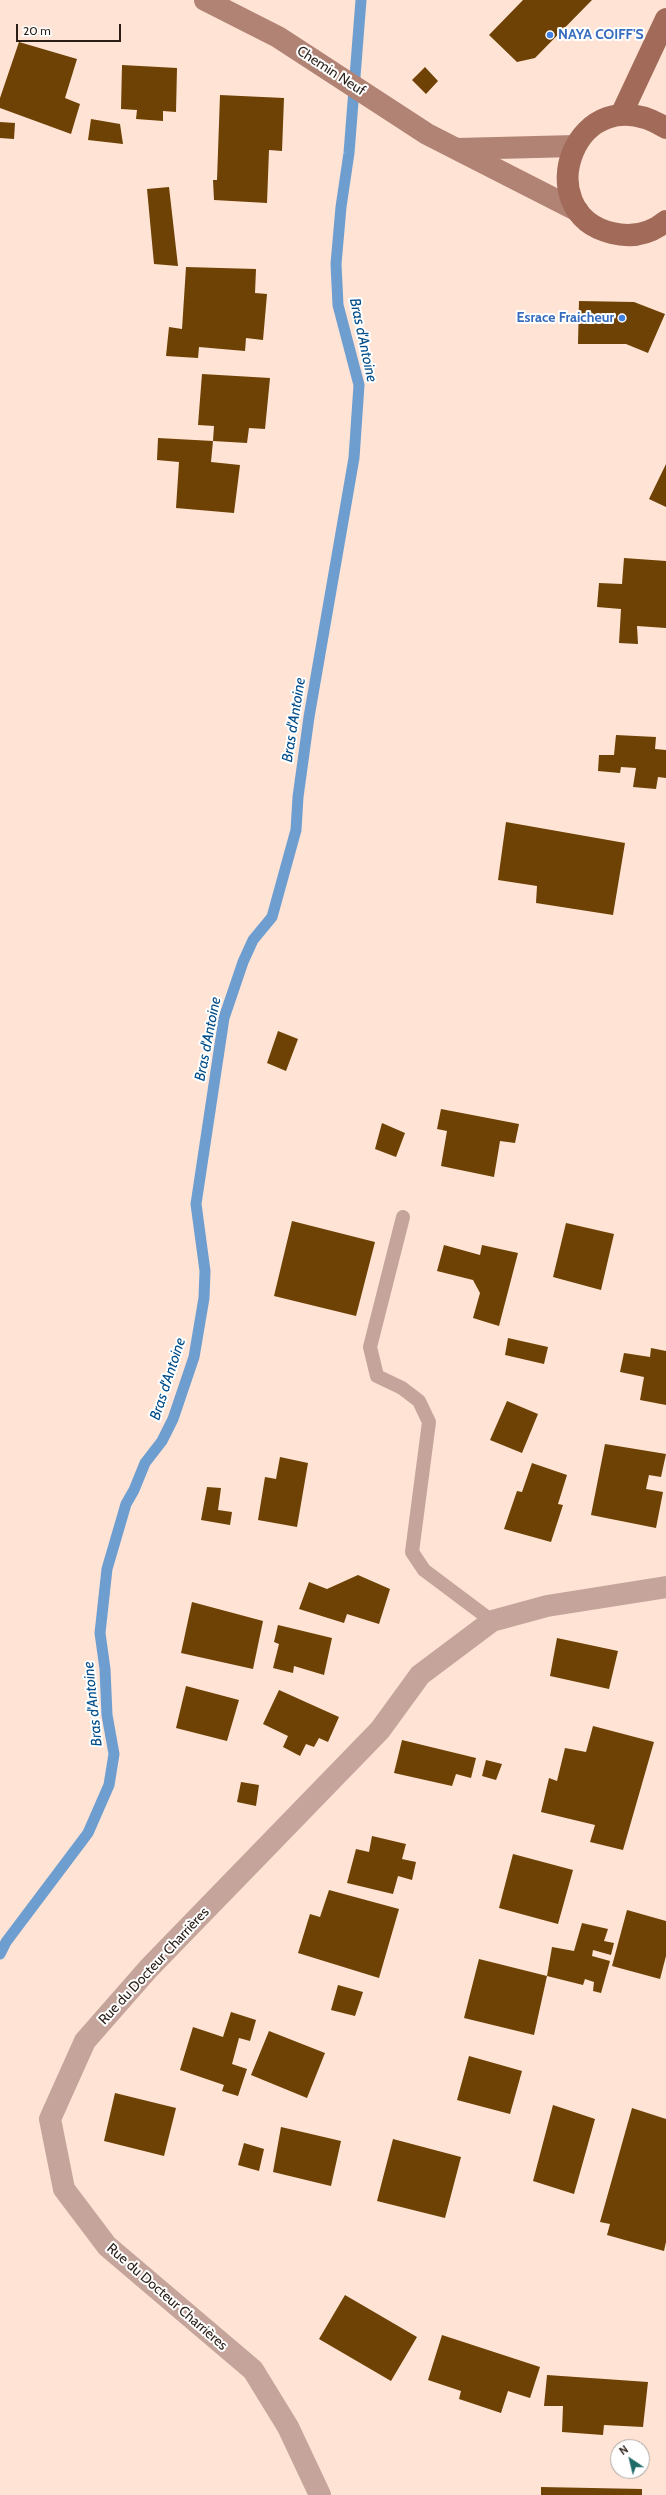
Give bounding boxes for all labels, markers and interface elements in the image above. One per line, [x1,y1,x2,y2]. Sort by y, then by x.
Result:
scale bar [18,16,123,42]
text: 20 m [23,23,51,38]
place label: NAYA COIFF'S [558,27,644,43]
marker: NAYA COIFF'S [545,30,555,40]
street label: Chemin Neuf [294,43,368,99]
water label: Bras d'Antoine [345,296,381,384]
place label: Esrace Fraicheur [517,310,614,326]
marker: Esrace Fraicheur [617,313,627,323]
water label: Bras d'Antoine [278,676,310,764]
water label: Bras d'Antoine [191,995,225,1083]
water label: Bras d'Antoine [146,1336,190,1422]
water label: Bras d'Antoine [80,1661,106,1747]
street label: Rue du Docteur Charrières [95,1904,213,2028]
street label: Rue du Docteur Charrières [103,2240,231,2354]
north arrow [610,2439,650,2479]
text: N [616,2442,631,2458]

